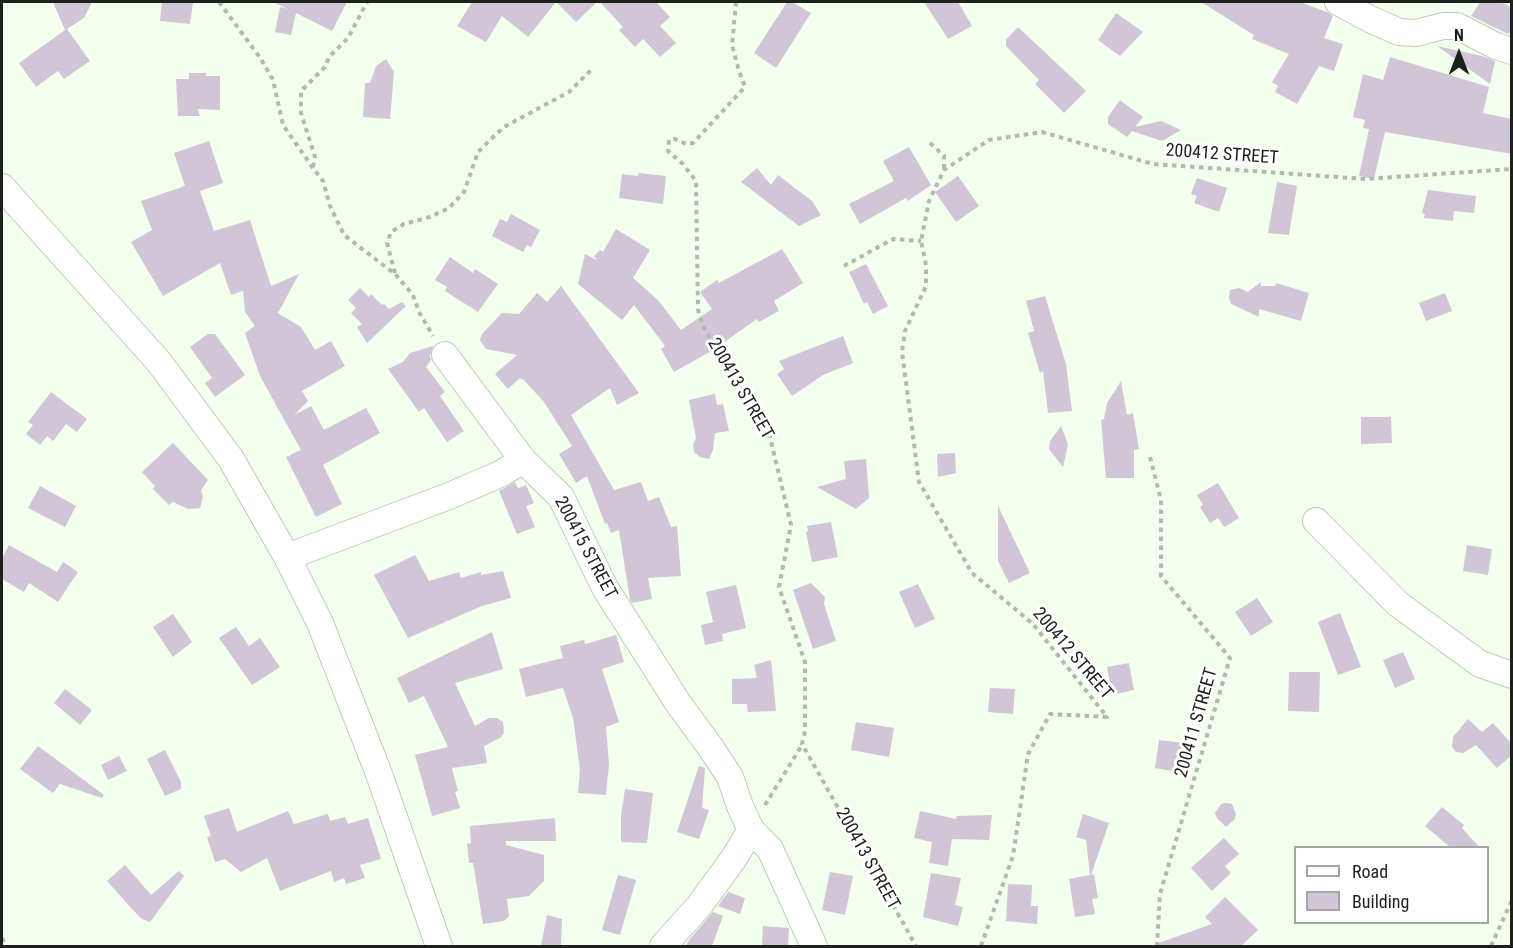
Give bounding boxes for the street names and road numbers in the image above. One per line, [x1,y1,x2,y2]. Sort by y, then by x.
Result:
street label: 200412 STREET [1165,140,1279,170]
street label: 200413 STREET [702,335,778,443]
street label: 200415 STREET [549,493,621,603]
street label: 200412 STREET [1027,604,1117,704]
street label: 200411 STREET [1171,666,1223,780]
street label: 200413 STREET [830,804,904,914]

